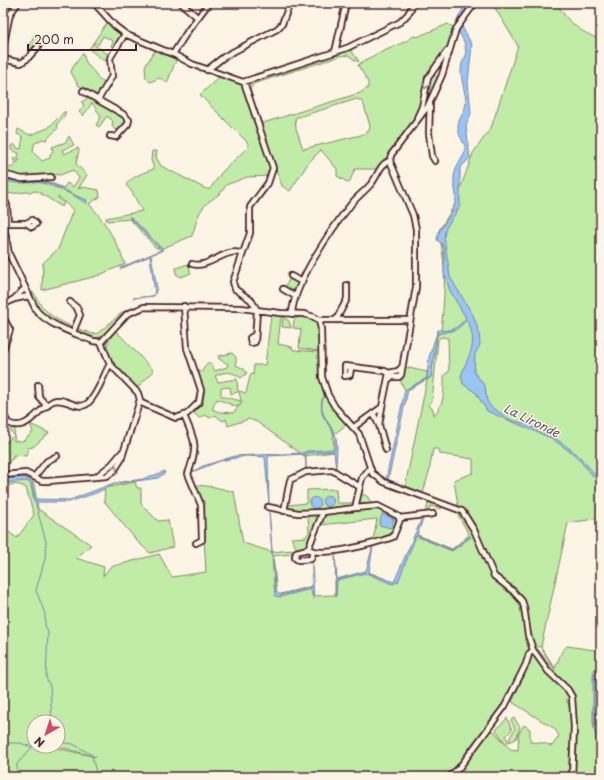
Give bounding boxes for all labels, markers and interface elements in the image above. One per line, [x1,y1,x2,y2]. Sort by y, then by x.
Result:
scale bar [28,26,136,52]
text: 200 m [34,30,74,48]
one-way arrow [423,83,431,90]
water label: La Lironde [501,399,563,441]
one-way arrow [110,467,117,474]
north arrow [26,714,66,754]
text: N [30,733,48,752]

